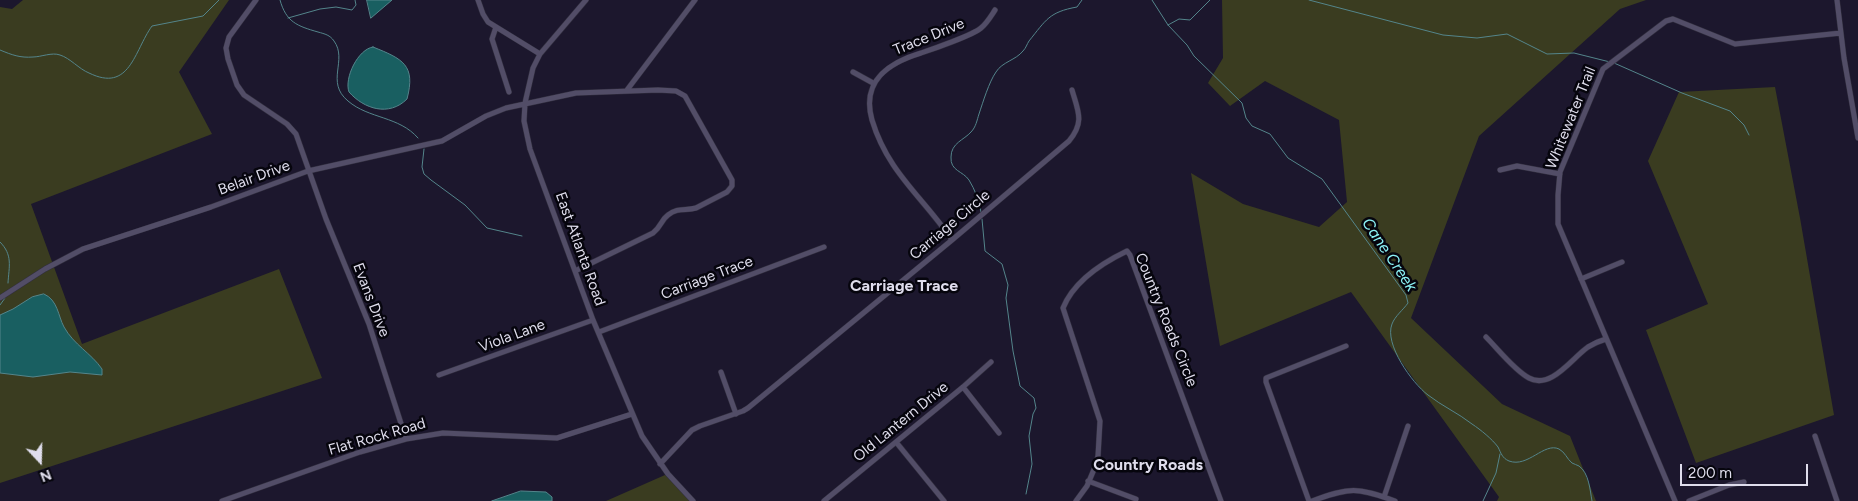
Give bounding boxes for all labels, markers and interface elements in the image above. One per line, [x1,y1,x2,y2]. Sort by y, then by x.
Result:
street label: Trace Drive [891,15,967,59]
street label: Whitewater Trail [1542,64,1600,172]
street label: Belair Drive [216,157,292,199]
street label: Carriage Circle [906,186,994,264]
street label: East Atlanta Road [551,190,609,308]
water label: Cane Creek [1357,214,1421,296]
street label: Country Roads Circle [1131,250,1201,390]
street label: Carriage Trace [658,252,756,304]
street label: Evans Drive [349,260,393,340]
district label: Carriage Trace [850,276,958,296]
street label: Viola Lane [476,316,548,356]
street label: Old Lantern Drive [850,378,952,466]
street label: Flat Rock Road [326,415,428,459]
north arrow [15,436,65,486]
scale bar [1683,454,1810,486]
district label: Country Roads [1093,455,1203,475]
text: 200 m [1688,464,1732,482]
text: N [37,466,54,485]

